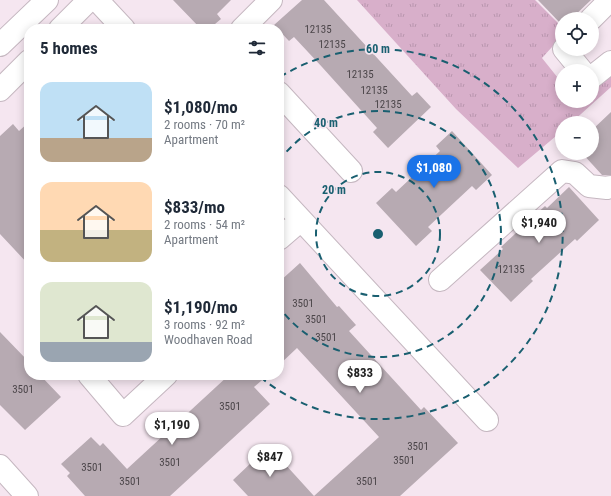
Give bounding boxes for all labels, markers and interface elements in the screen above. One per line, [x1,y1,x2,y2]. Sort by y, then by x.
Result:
map controls [555,12,599,160]
button: locate [555,12,599,56]
house number: 12135 [304,23,332,36]
icon: filters [246,37,268,59]
text: 5 homes [40,38,98,58]
house number: 12135 [318,38,346,51]
text: 60 m [366,42,390,56]
button: + [555,64,599,108]
house number: 12135 [346,68,374,81]
house number: 12135 [360,84,388,97]
text: $1,080/mo [164,97,238,117]
icon: home [72,98,120,146]
house number: 12135 [374,98,402,111]
text: 40 m [314,116,338,130]
button: − [555,116,599,160]
text: 2 rooms · 70 m² [164,117,245,132]
text: Apartment [164,132,218,147]
pin: $1,080 [401,155,467,189]
text: $1,080 [416,160,452,175]
text: 20 m [322,183,346,197]
text: $833/mo [164,197,225,217]
icon: home [72,198,120,246]
pin: $1,940 [506,210,572,244]
text: $1,940 [521,215,557,230]
text: 2 rooms · 54 m² [164,217,245,232]
centre of rings [371,227,385,241]
text: Apartment [164,232,218,247]
house number: 12135 [497,263,525,276]
text: $1,190/mo [164,297,238,317]
house number: 3501 [292,297,314,310]
icon: home [72,298,120,346]
house number: 3501 [305,313,327,326]
text: 3 rooms · 92 m² [164,317,245,332]
house number: 3501 [315,331,337,344]
text: Woodhaven Road [164,332,253,347]
pin: $833 [336,360,384,394]
text: $833 [347,365,373,380]
house number: 3501 [12,383,34,396]
house number: 3501 [219,400,241,413]
pin: $1,190 [139,412,205,446]
text: $1,190 [154,417,190,432]
house number: 3501 [407,440,429,453]
pin: $847 [246,444,294,478]
text: $847 [257,449,283,464]
house number: 3501 [393,454,415,467]
house number: 3501 [159,456,181,469]
house number: 3501 [81,461,103,474]
house number: 3501 [119,475,141,488]
house number: 3501 [356,475,378,488]

